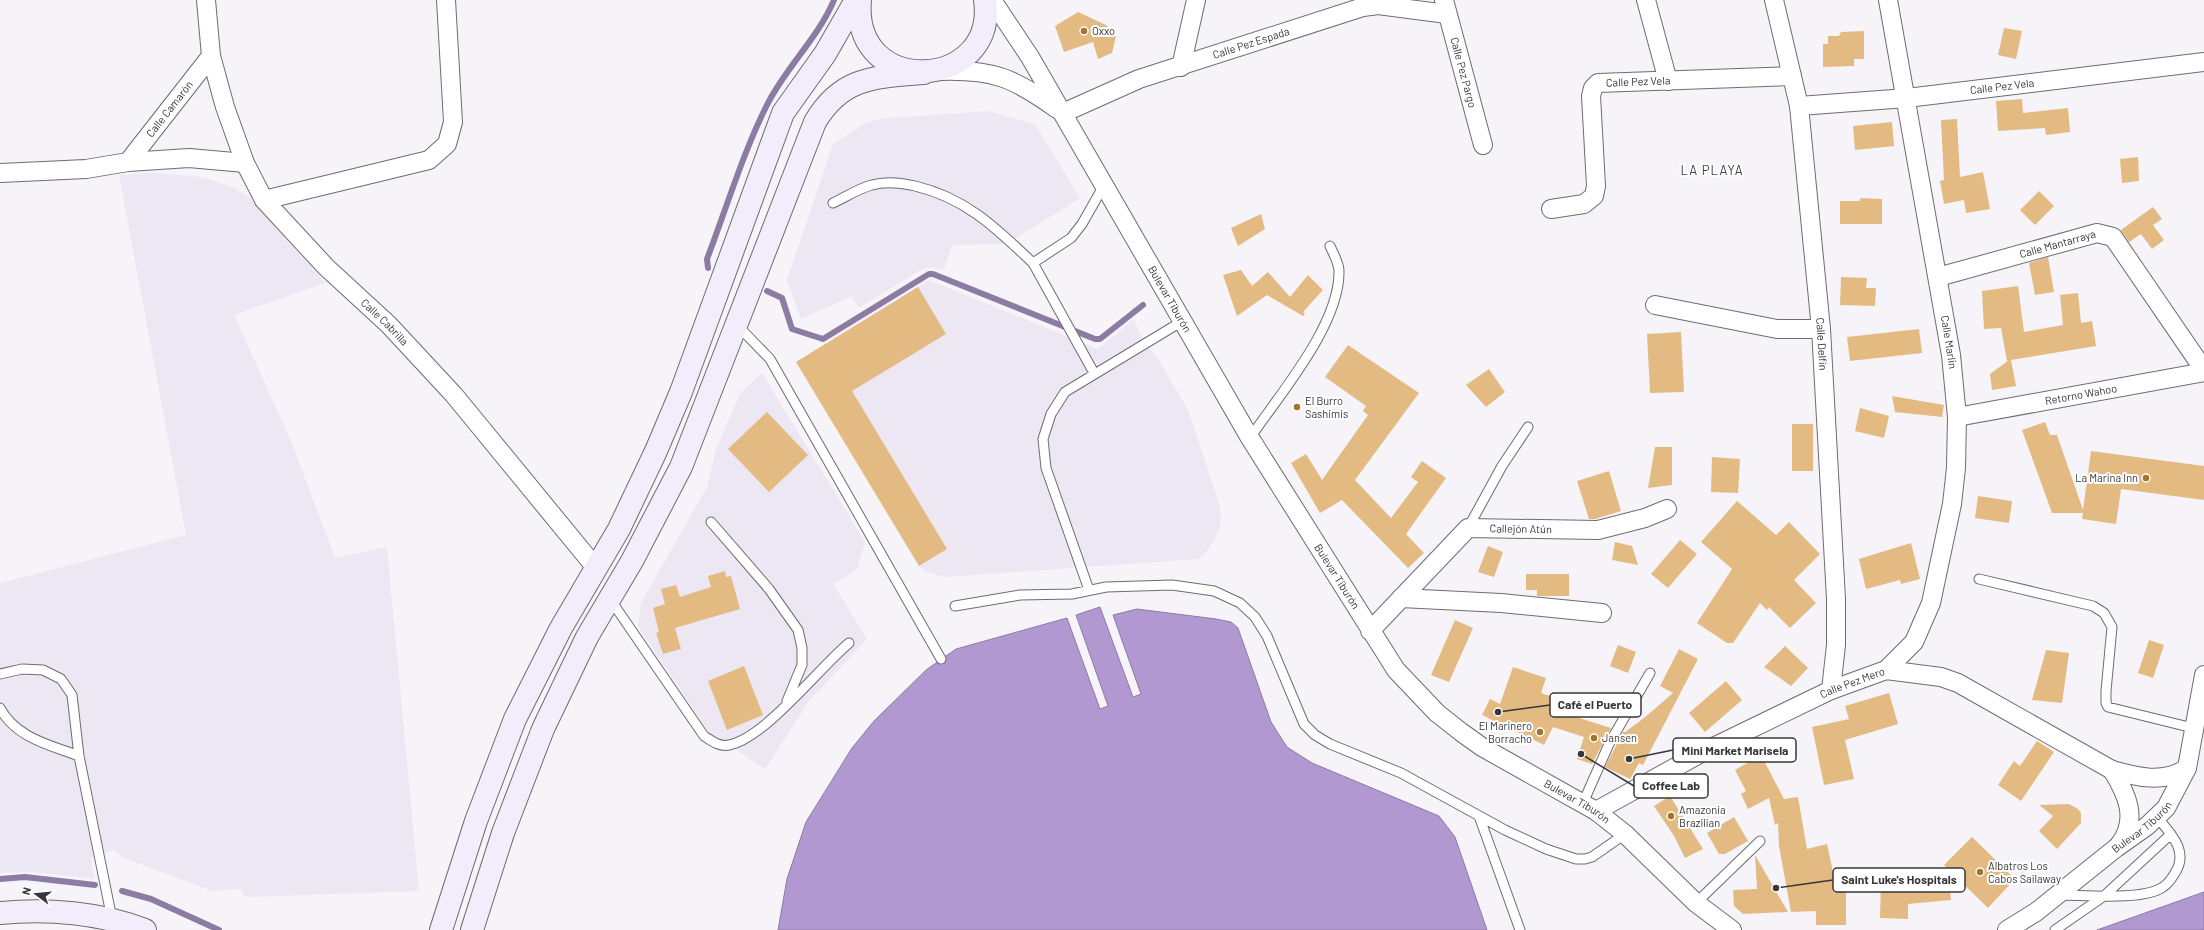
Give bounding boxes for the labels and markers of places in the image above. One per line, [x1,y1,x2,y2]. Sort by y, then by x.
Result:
place label: Oxxo [1092,24,1115,37]
marker: Oxxo [1079,26,1089,36]
place label: El Burro Sashimis [1305,394,1348,420]
marker: El Burro Sashimis [1292,402,1302,412]
place label: La Marina Inn [2075,471,2138,484]
marker: La Marina Inn [2141,473,2151,483]
callout: Café el Puerto [1550,693,1641,717]
place label: El Marinero Borracho [1479,719,1532,745]
marker: El Marinero Borracho [1535,727,1545,737]
place label: Jansen [1602,731,1637,744]
marker: Jansen [1589,733,1599,743]
callout: Mini Market Marisela [1673,738,1796,762]
callout: Coffee Lab [1634,774,1708,798]
place label: Amazonia Brazilian [1679,803,1726,829]
marker: Amazonia Brazilian [1666,811,1676,821]
place label: Albatros Los Cabos Sailaway [1988,859,2061,885]
marker: Albatros Los Cabos Sailaway [1975,867,1985,877]
callout: Saint Luke's Hospitals [1833,868,1965,892]

